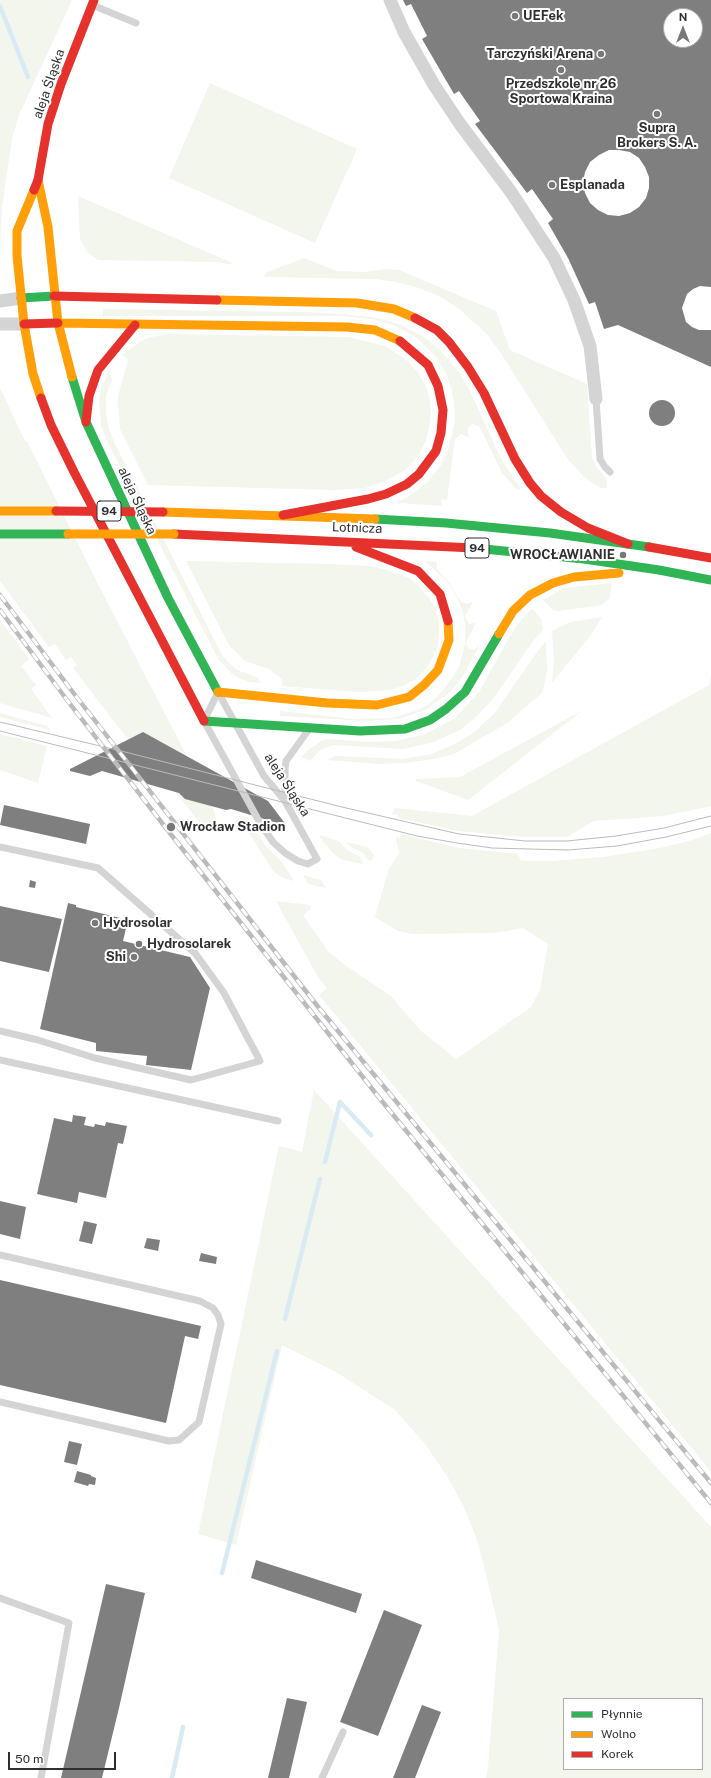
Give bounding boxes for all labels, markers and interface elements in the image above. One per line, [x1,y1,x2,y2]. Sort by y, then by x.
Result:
place label: UEFek [523,8,563,24]
north arrow [663,8,703,48]
marker: UEFek [510,11,520,21]
text: N [679,11,687,23]
place label: Tarczyński Arena [487,46,593,62]
street label: aleja Śląska [30,47,68,121]
marker: Tarczyński Arena [596,49,606,59]
marker: Przedszkole nr 26 Sportowa Kraina [556,65,566,75]
place label: Przedszkole nr 26 Sportowa Kraina [506,76,616,107]
marker: Supra Brokers S. A. [652,109,662,119]
place label: Supra Brokers S. A. [617,120,697,151]
place label: Esplanada [560,177,625,193]
marker: Esplanada [547,180,557,190]
street label: aleja Śląska [115,465,159,537]
road number: 94 [97,501,121,521]
street label: Lotnicza [331,519,383,537]
road number: 94 [465,538,489,558]
place label: WROCŁAWIANIE [510,547,615,563]
marker: WROCŁAWIANIE [618,550,628,560]
street label: aleja Śląska [261,750,313,820]
place label: Wrocław Stadion [180,819,285,835]
marker: Wrocław Stadion [165,821,177,833]
place label: Hydrosolar [103,915,172,931]
marker: Hydrosolar [90,918,100,928]
place label: Hydrosolarek [147,936,231,952]
marker: Hydrosolarek [134,939,144,949]
place label: Shi [106,949,126,965]
marker: Shi [129,952,139,962]
legend [563,1698,703,1770]
text: Płynnie [601,1707,643,1721]
text: Wolno [601,1727,636,1741]
scale bar [10,1744,118,1770]
text: Korek [601,1747,634,1761]
text: 50 m [15,1752,43,1766]

